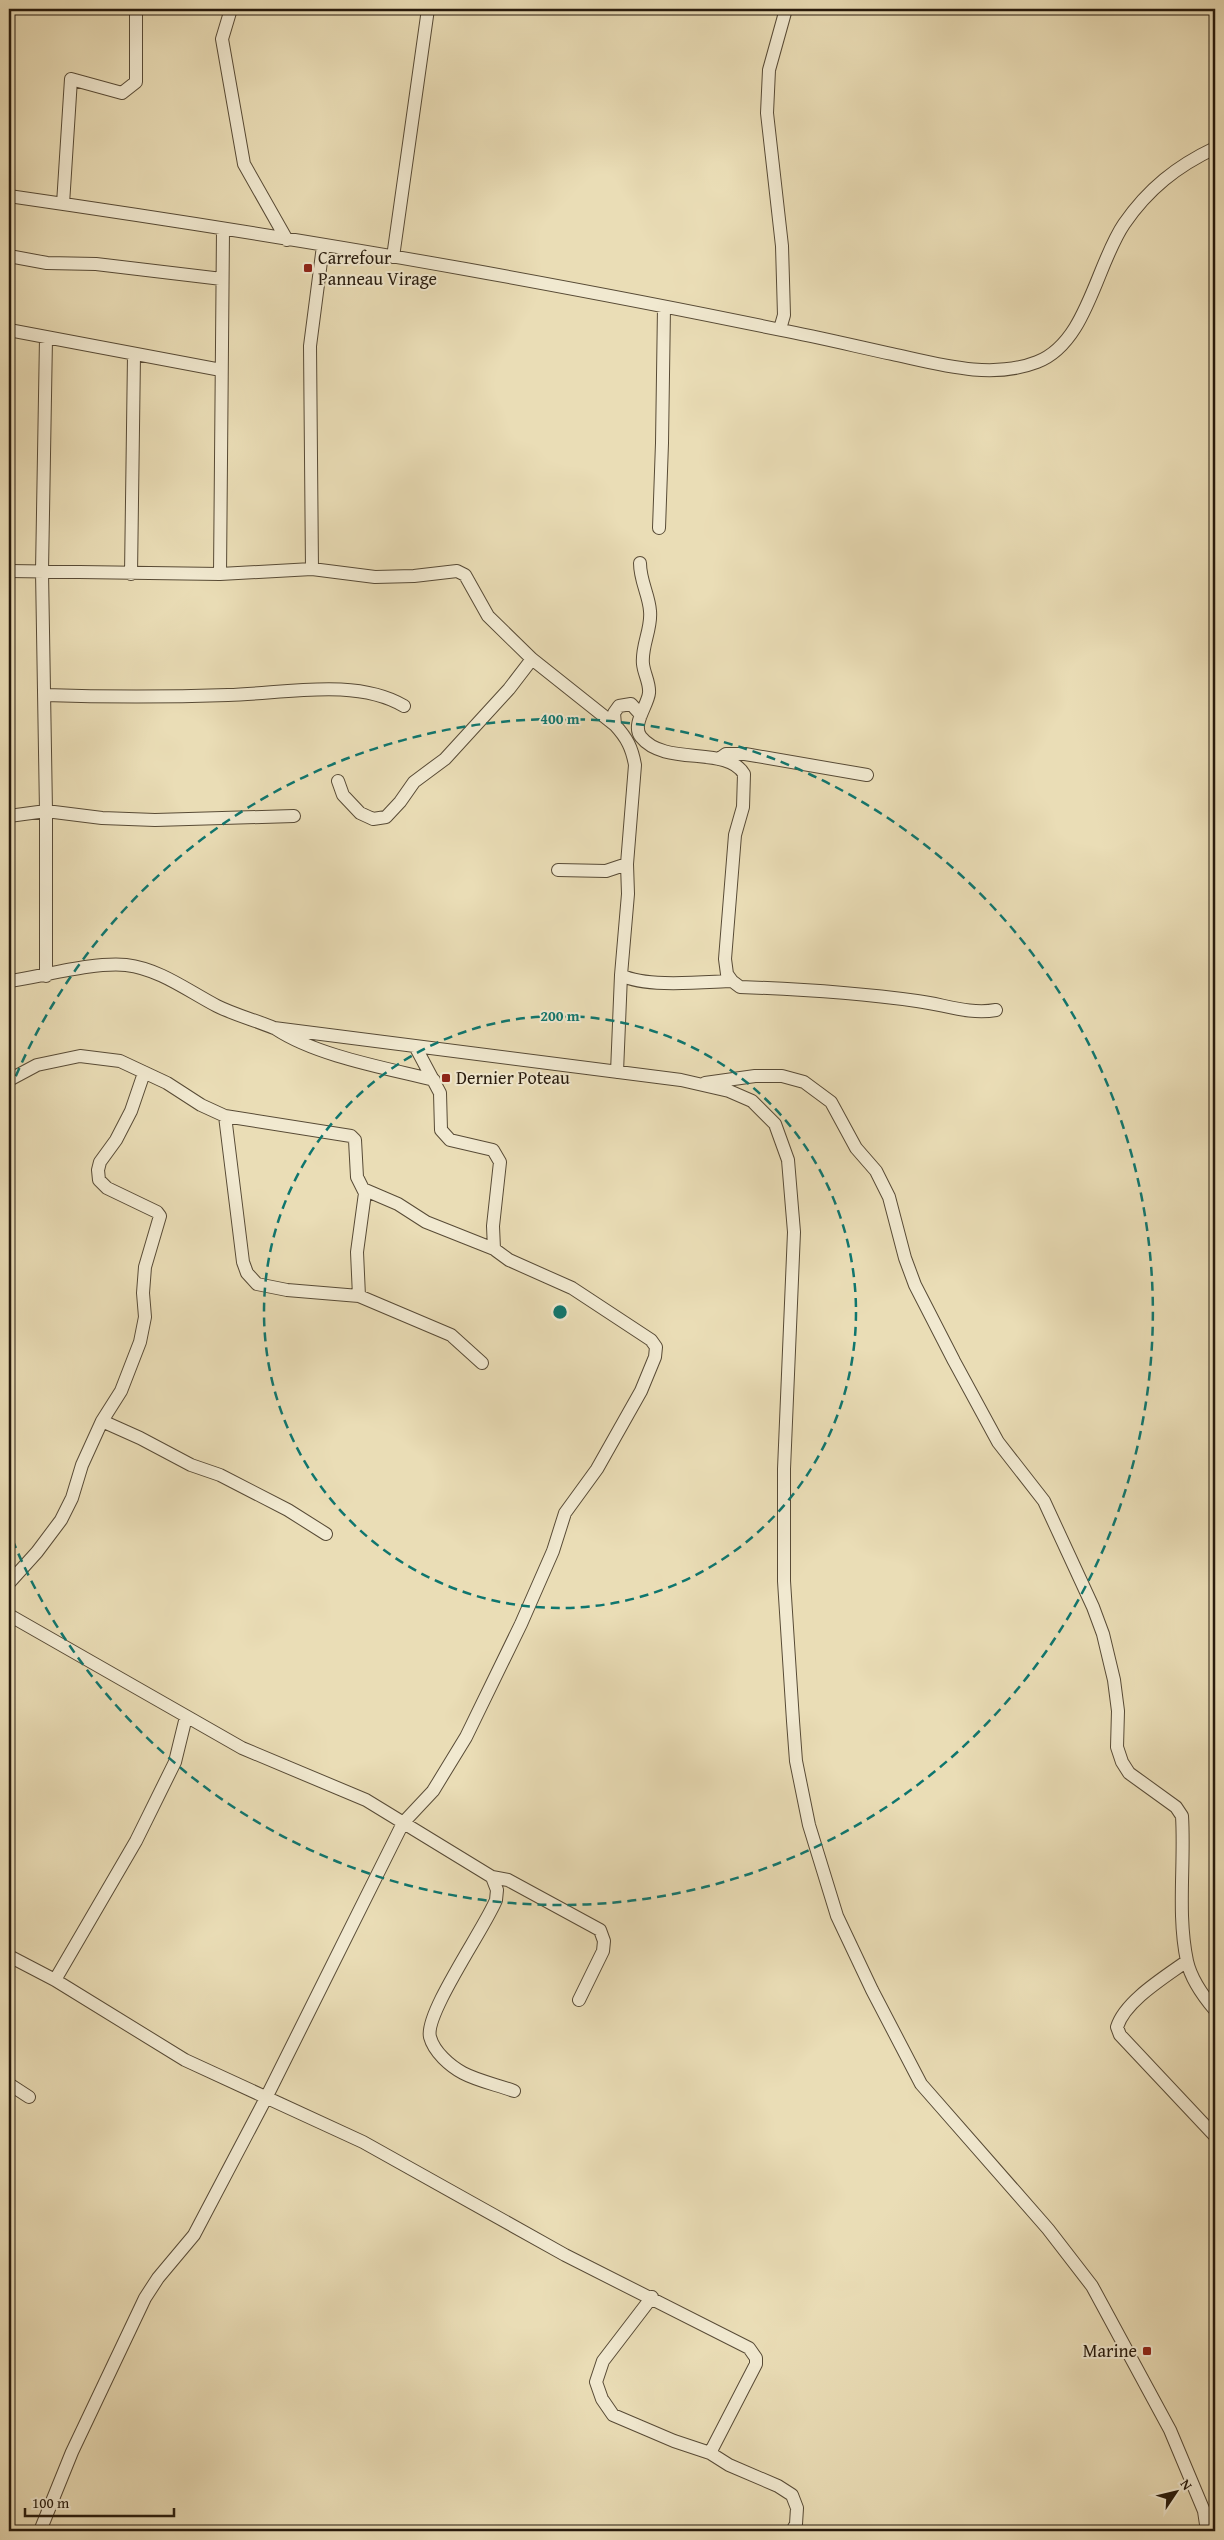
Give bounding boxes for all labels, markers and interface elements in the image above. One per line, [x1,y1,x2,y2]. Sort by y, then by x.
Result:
place label: Carrefour Panneau Virage [318,244,437,292]
marker: Carrefour Panneau Virage [302,262,314,274]
text: 400 m [540,708,580,729]
text: 200 m [540,1005,580,1026]
place label: Dernier Poteau [456,1064,570,1091]
marker: Dernier Poteau [440,1072,452,1084]
centre of rings [551,1303,569,1321]
place label: Marine [1083,2337,1137,2364]
marker: Marine [1141,2345,1153,2357]
north arrow [1152,2468,1202,2518]
text: N [1176,2475,1198,2495]
scale bar [25,2485,174,2517]
text: 100 m [32,2492,70,2513]

